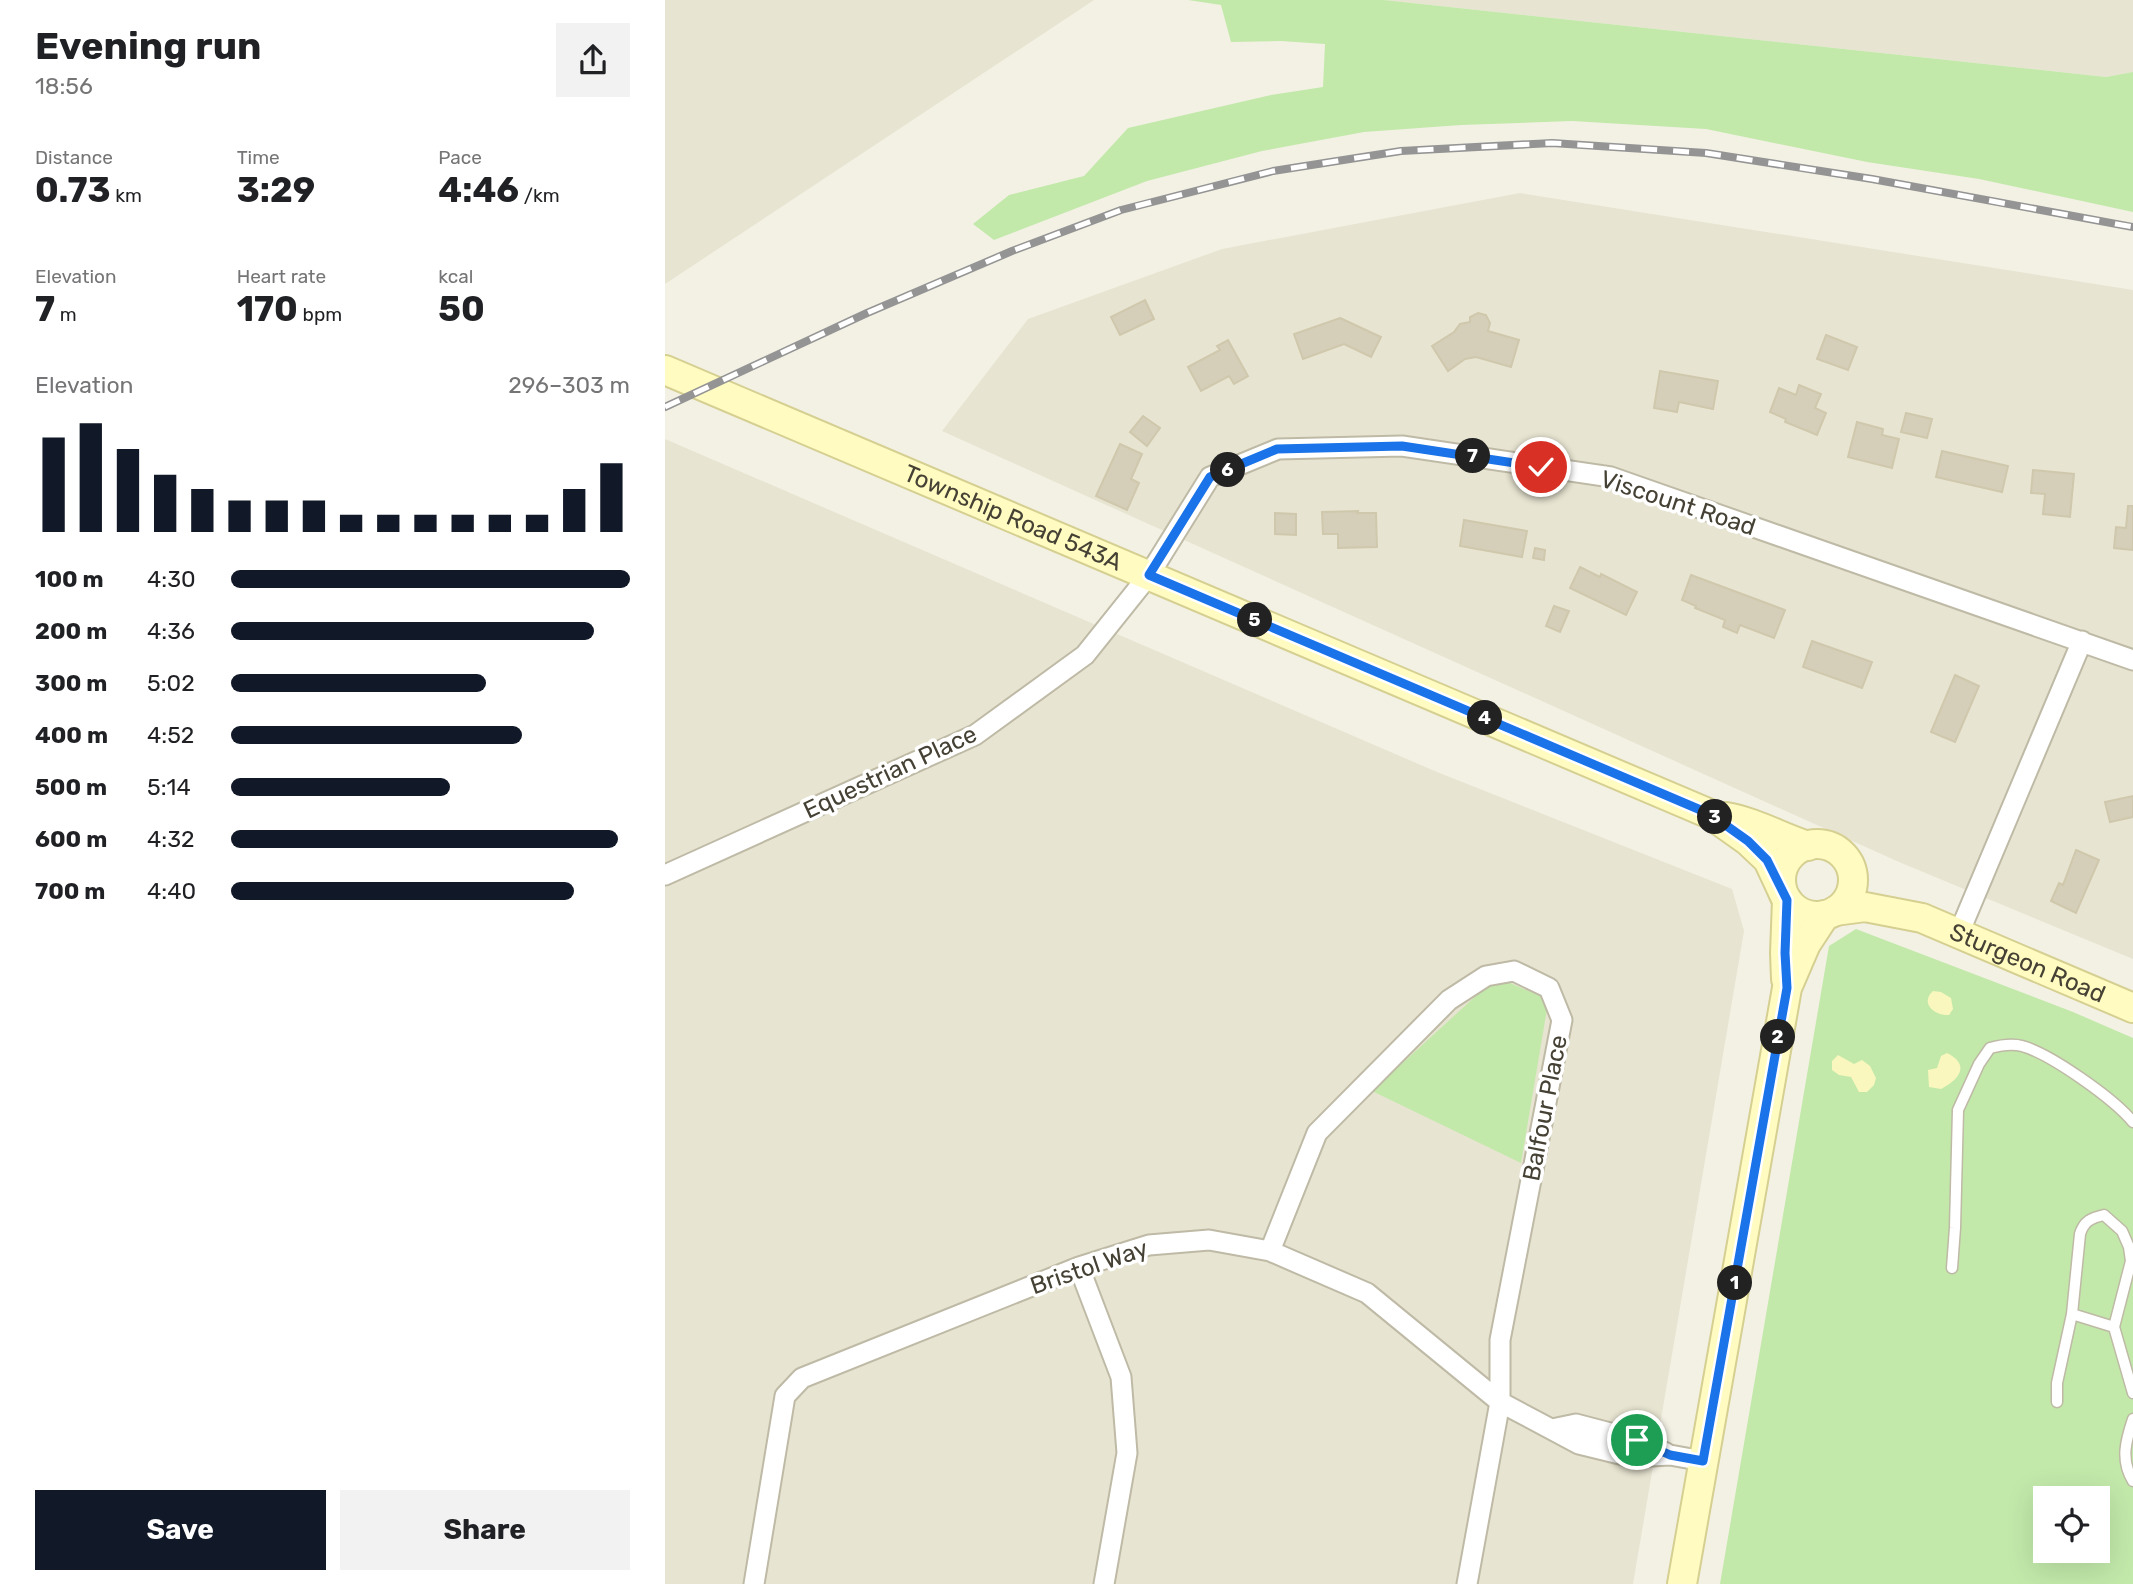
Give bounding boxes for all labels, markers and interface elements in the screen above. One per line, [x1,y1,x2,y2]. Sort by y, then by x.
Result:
text: Evening run [35,23,261,69]
button: share [556,23,630,97]
text: 18:56 [35,72,93,100]
text: Distance [35,146,113,169]
text: Time [237,146,280,169]
text: Pace [438,146,482,169]
text: 0.73 [35,169,111,211]
text: 3:29 [237,169,315,211]
text: 4:46 [438,169,519,211]
text: km [111,184,142,207]
text: /km [519,184,560,207]
text: Elevation [35,265,116,288]
text: Heart rate [237,265,326,288]
text: kcal [438,265,473,288]
text: 7 [35,288,55,330]
text: 170 [237,288,298,330]
text: 50 [438,288,485,330]
text: m [55,303,77,326]
text: bpm [298,303,342,326]
text: Elevation [35,371,134,399]
text: 296–303 m [508,371,630,399]
pin [1511,437,1571,497]
pin: 7 [1455,438,1491,474]
text: 7 [1467,444,1478,467]
icon: check [1522,448,1560,486]
pin: 6 [1211,452,1245,488]
text: 6 [1221,458,1234,481]
street label: Township Road 543A [900,459,1126,576]
street label: Viscount Road [1597,465,1759,541]
text: 100 m [35,565,104,593]
text: 4:30 [147,565,196,593]
pin: 5 [1237,602,1273,638]
text: 5 [1248,608,1261,631]
text: 200 m [35,617,107,645]
text: 4:36 [147,617,195,645]
text: 300 m [35,669,107,697]
text: 5:02 [147,669,195,697]
pin: 4 [1467,700,1503,736]
text: 4 [1478,706,1491,729]
street label: Equestrian Place [799,720,981,824]
text: 400 m [35,721,108,749]
text: 4:52 [147,721,194,749]
text: 500 m [35,773,107,801]
text: 5:14 [147,773,191,801]
pin: 3 [1697,800,1733,834]
text: 3 [1708,805,1721,828]
text: 600 m [35,825,107,853]
text: 4:32 [147,825,195,853]
text: 700 m [35,877,105,905]
text: 4:40 [147,877,196,905]
street label: Sturgeon Road [1945,917,2110,1009]
pin: 2 [1761,1020,1795,1054]
text: 2 [1771,1025,1784,1048]
street label: Balfour Place [1517,1033,1573,1183]
street label: Bristol Way [1026,1234,1152,1300]
pin: 1 [1717,1266,1753,1300]
text: 1 [1730,1271,1739,1294]
pin [1607,1410,1667,1470]
icon: arrive [1618,1421,1656,1459]
map controls [2033,1486,2110,1563]
button: locate [2033,1486,2110,1563]
button: Save [35,1490,326,1570]
button: Share [340,1490,630,1570]

